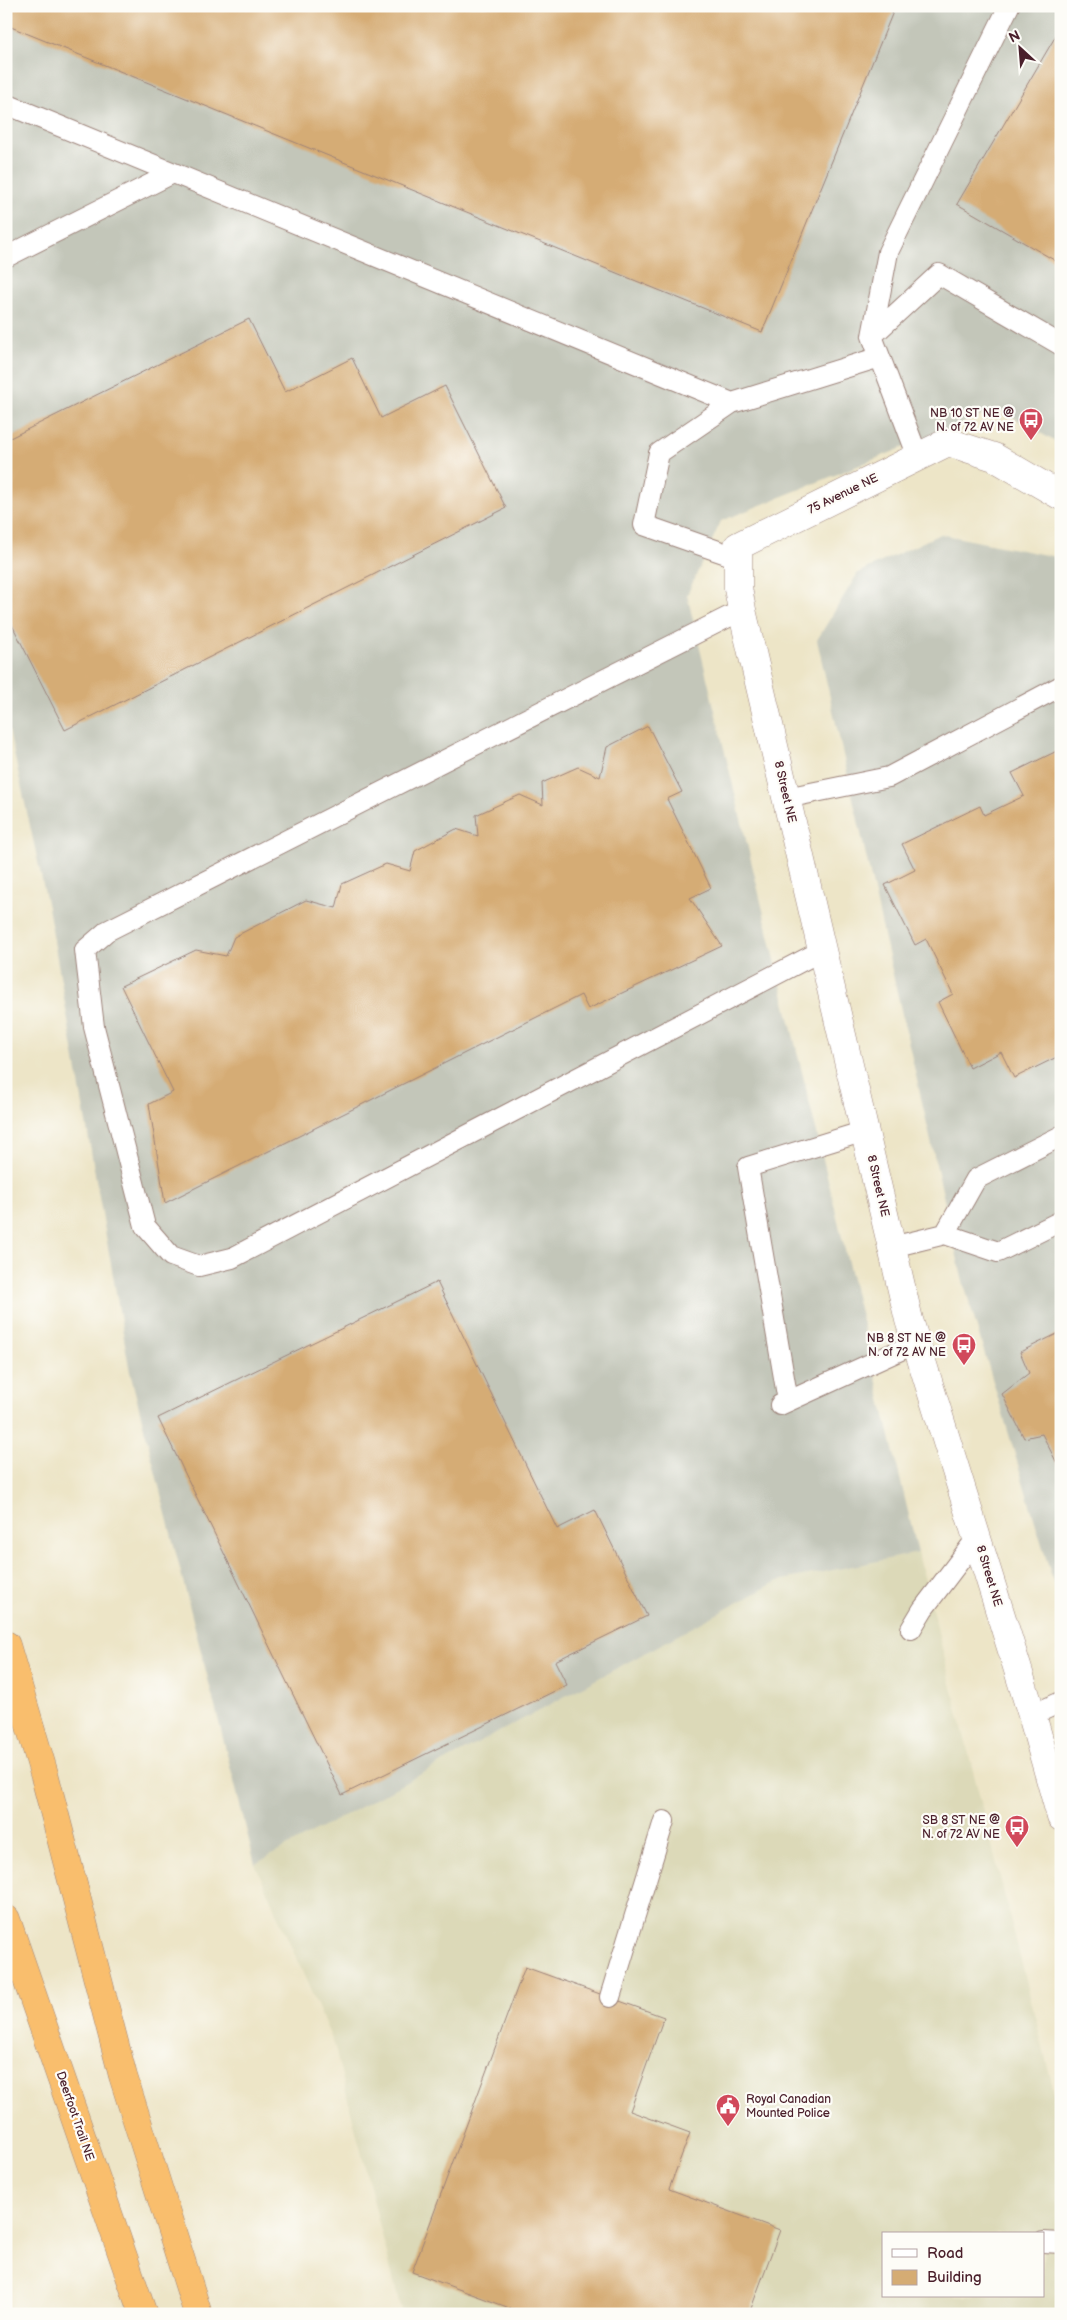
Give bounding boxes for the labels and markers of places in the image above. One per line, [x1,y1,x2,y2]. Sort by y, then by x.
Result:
place label: NB 10 ST NE @ N. of 72 AV NE [930,406,1014,435]
bus stop icon: NB 10 ST NE @ N. of 72 AV NE [1018,407,1044,441]
place label: NB 8 ST NE @ N. of 72 AV NE [867,1331,946,1360]
bus stop icon: NB 8 ST NE @ N. of 72 AV NE [951,1332,977,1366]
place label: SB 8 ST NE @ N. of 72 AV NE [922,1813,1000,1842]
bus stop icon: SB 8 ST NE @ N. of 72 AV NE [1004,1814,1030,1848]
place label: Royal Canadian Mounted Police [746,2092,831,2121]
public building icon: Royal Canadian Mounted Police [715,2093,741,2127]

